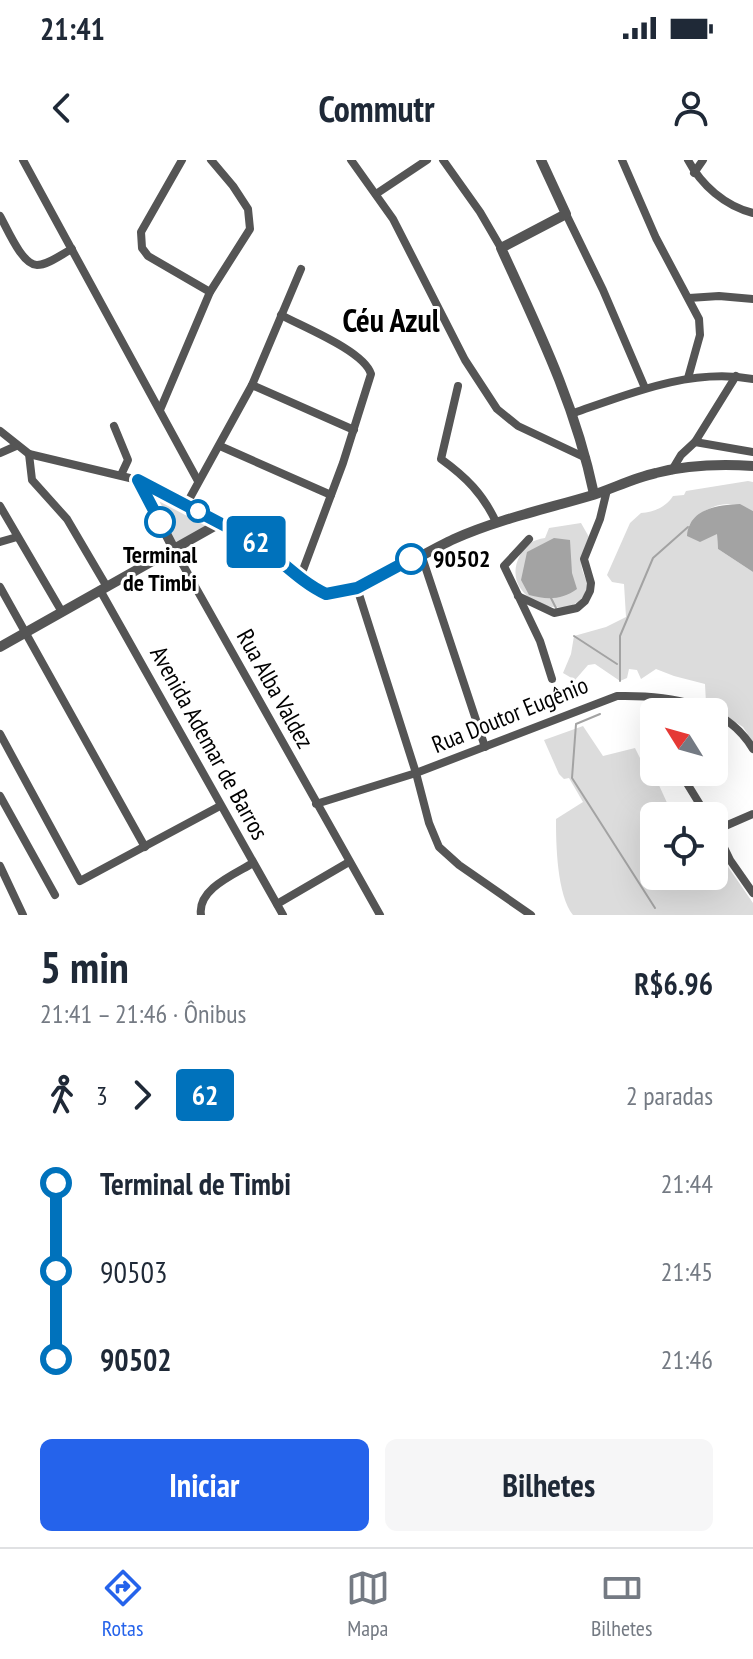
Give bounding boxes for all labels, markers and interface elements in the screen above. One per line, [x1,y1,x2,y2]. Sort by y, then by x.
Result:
text: 21:41 [40,9,105,48]
text: Commutr [318,85,435,132]
icon: back [40,86,84,130]
icon: person [669,86,713,130]
district label: Céu Azul [342,299,440,341]
unlabelled marker [187,500,209,522]
marker: Terminal de Timbi [145,507,175,537]
line badge: 62 [220,516,292,568]
text: 62 [243,523,269,560]
place label: Terminal de Timbi [123,539,197,598]
place label: 90502 [433,543,490,574]
marker: 90502 [396,544,426,574]
street label: Rua Alba Valdez [230,624,321,754]
street label: Avenida Ademar de Barros [143,641,275,845]
street label: Rua Doutor Eugênio [427,669,592,760]
north arrow [640,698,728,786]
map controls [640,698,728,890]
button: locate [640,802,728,890]
text: 5 min [40,938,129,995]
text: R$6.96 [634,964,713,1003]
text: 21:41 – 21:46 · Ônibus [40,997,246,1030]
icon: walk [40,1073,84,1117]
icon: forward [120,1073,164,1117]
text: 62 [192,1076,218,1113]
text: 3 [96,1079,108,1112]
text: 2 paradas [626,1079,713,1112]
text: Terminal de Timbi [100,1164,291,1203]
text: 21:44 [661,1167,713,1200]
text: 90503 [100,1252,168,1291]
text: 21:45 [661,1255,713,1288]
text: 90502 [100,1340,172,1379]
text: 21:46 [661,1343,713,1376]
button: Iniciar [40,1439,369,1531]
button: Bilhetes [385,1439,713,1531]
tab: Rotas [101,1566,145,1642]
tab: Mapa [346,1566,390,1642]
tab: Bilhetes [591,1566,652,1642]

